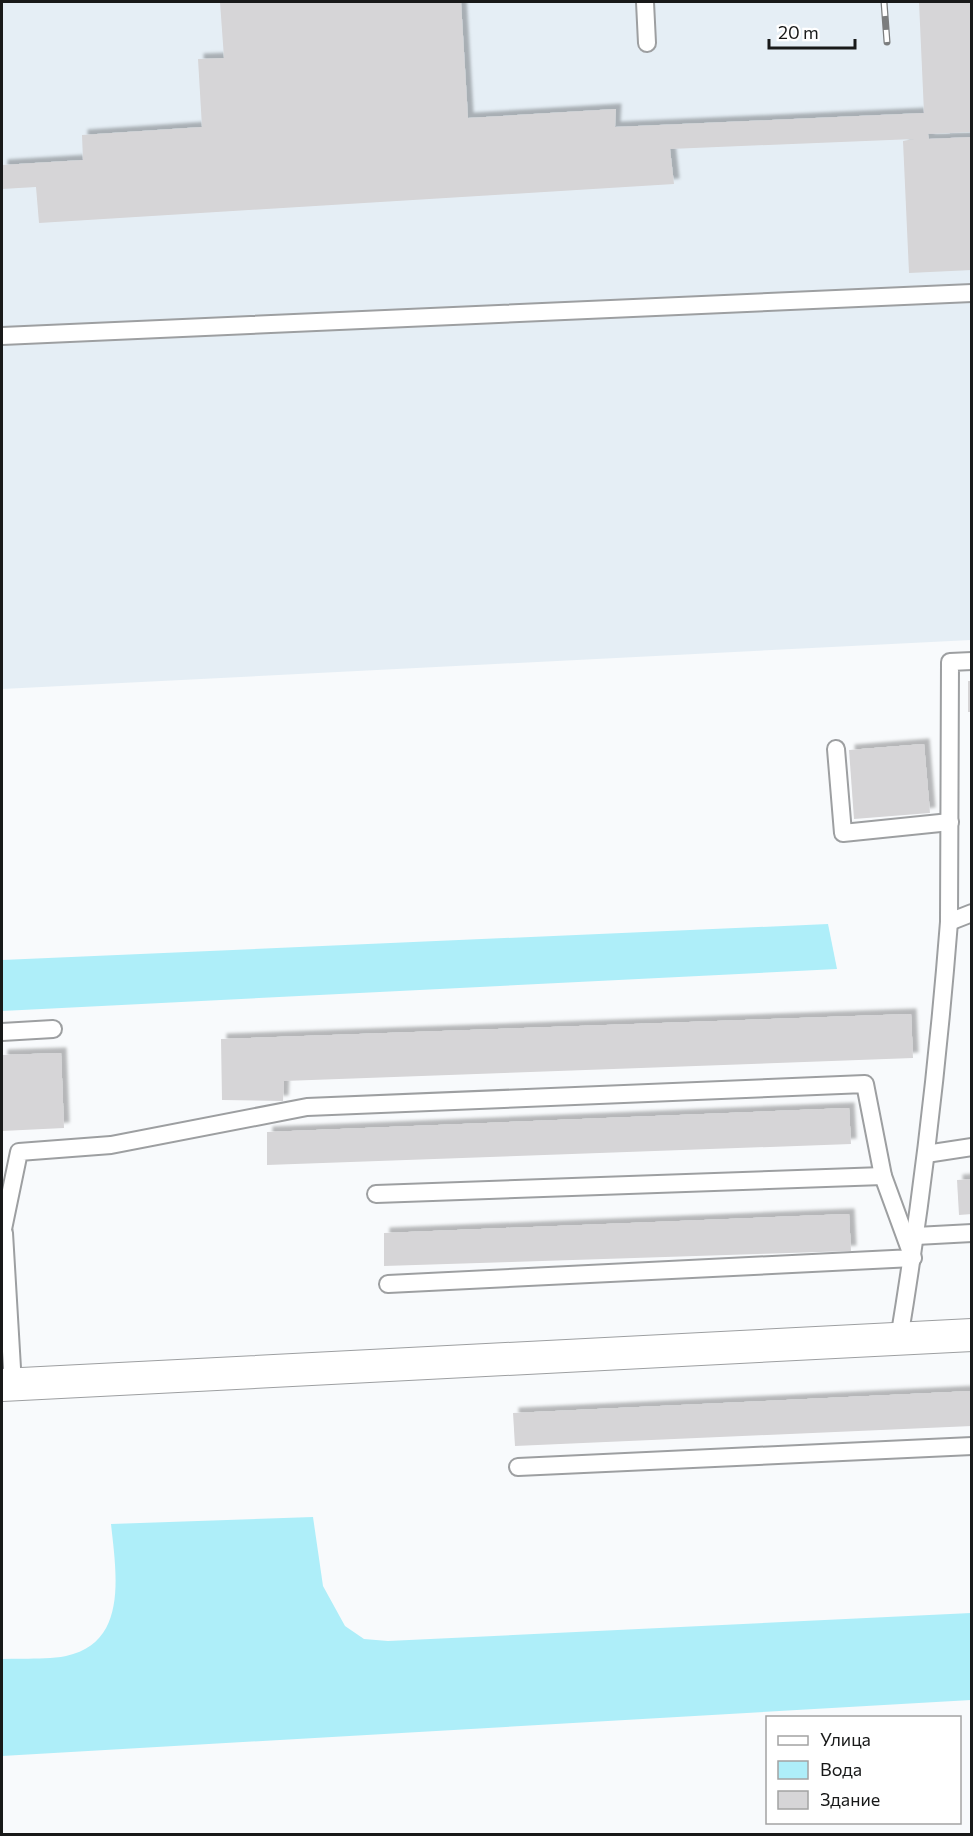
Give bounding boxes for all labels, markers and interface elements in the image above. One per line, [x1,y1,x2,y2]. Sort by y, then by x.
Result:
scale bar [769,12,854,50]
text: 20 m [778,21,819,43]
legend [766,1716,961,1824]
text: Улица [820,1728,871,1750]
text: Вода [820,1758,862,1780]
text: Здание [820,1788,880,1810]

